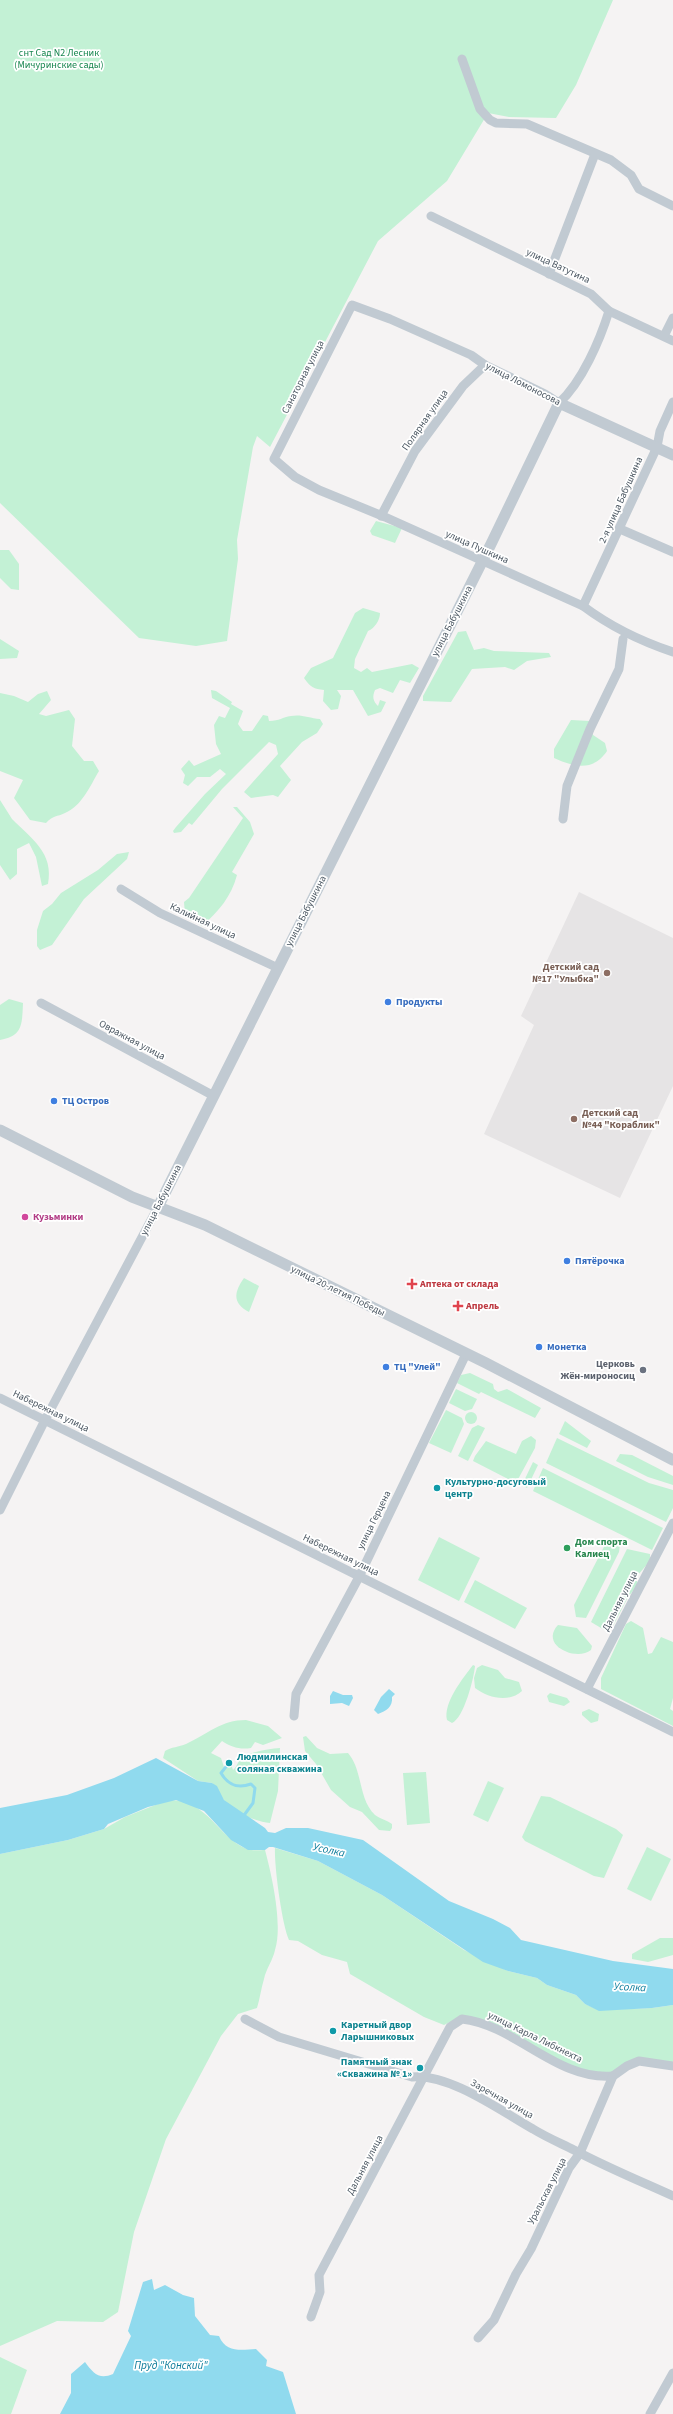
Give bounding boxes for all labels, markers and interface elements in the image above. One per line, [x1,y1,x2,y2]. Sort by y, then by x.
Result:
park label: снт Сад N2 Лесник (Мичуринские сады) [14,46,104,72]
street label: улица Ватутина [524,245,592,287]
street label: Санаторная улица [278,338,328,416]
street label: улица Ломоносова [483,359,563,409]
street label: Полярная улица [399,387,451,453]
street label: 2-я улица Бабушкина [596,455,646,545]
street label: улица Пушкина [443,527,511,567]
street label: улица Бабушкина [428,583,476,659]
street label: улица Бабушкина [282,873,330,949]
street label: Калийная улица [168,900,238,942]
place label: Детский сад №17 "Улыбка" [532,960,599,986]
marker: Детский сад №17 "Улыбка" [602,968,612,978]
place label: Продукты [396,995,442,1009]
marker: Продукты [383,997,393,1007]
street label: Овражная улица [96,1017,168,1063]
place label: ТЦ Остров [62,1094,109,1108]
marker: ТЦ Остров [49,1096,59,1106]
place label: Детский сад №44 "Кораблик" [582,1106,660,1132]
marker: Детский сад №44 "Кораблик" [569,1114,579,1124]
street label: улица Бабушкина [137,1162,185,1238]
place label: Кузьминки [33,1210,84,1224]
marker: Кузьминки [20,1212,30,1222]
place label: Пятёрочка [575,1254,624,1268]
marker: Пятёрочка [562,1256,572,1266]
street label: улица 20-летия Победы [289,1262,387,1320]
place label: Аптека от склада [419,1277,499,1291]
marker: Аптека от склада [407,1279,417,1289]
place label: Апрель [465,1299,499,1313]
marker: Апрель [453,1301,463,1311]
place label: Монетка [547,1340,587,1354]
marker: Монетка [534,1342,544,1352]
place label: Церковь Жён-мироносиц [561,1357,635,1383]
place label: ТЦ "Улей" [394,1360,441,1374]
marker: ТЦ "Улей" [381,1362,391,1372]
marker: Церковь Жён-мироносиц [638,1365,648,1375]
street label: Набережная улица [10,1386,92,1436]
place label: Культурно-досуговый центр [445,1475,546,1501]
marker: Культурно-досуговый центр [432,1483,442,1493]
street label: улица Герцена [354,1488,394,1552]
street label: Набережная улица [300,1530,382,1580]
place label: Дом спорта Калиец [575,1535,627,1561]
marker: Дом спорта Калиец [562,1543,572,1553]
street label: Дальняя улица [599,1568,641,1634]
place label: Людмилинская соляная скважина [236,1750,322,1776]
marker: Людмилинская соляная скважина [224,1758,234,1768]
water label: Усолка [312,1839,346,1861]
water label: Усолка [613,1979,647,1995]
street label: улица Карла Либкнехта [485,2008,585,2066]
place label: Каретный двор Ларышниковых [340,2018,414,2044]
marker: Каретный двор Ларышниковых [328,2026,338,2036]
place label: Памятный знак «Скважина № 1» [337,2055,413,2081]
marker: Памятный знак «Скважина № 1» [415,2063,425,2073]
street label: Заречная улица [468,2076,536,2122]
street label: Дальняя улица [343,2133,387,2197]
street label: Уральская улица [524,2155,570,2227]
water label: Пруд "Конский" [134,2358,208,2373]

